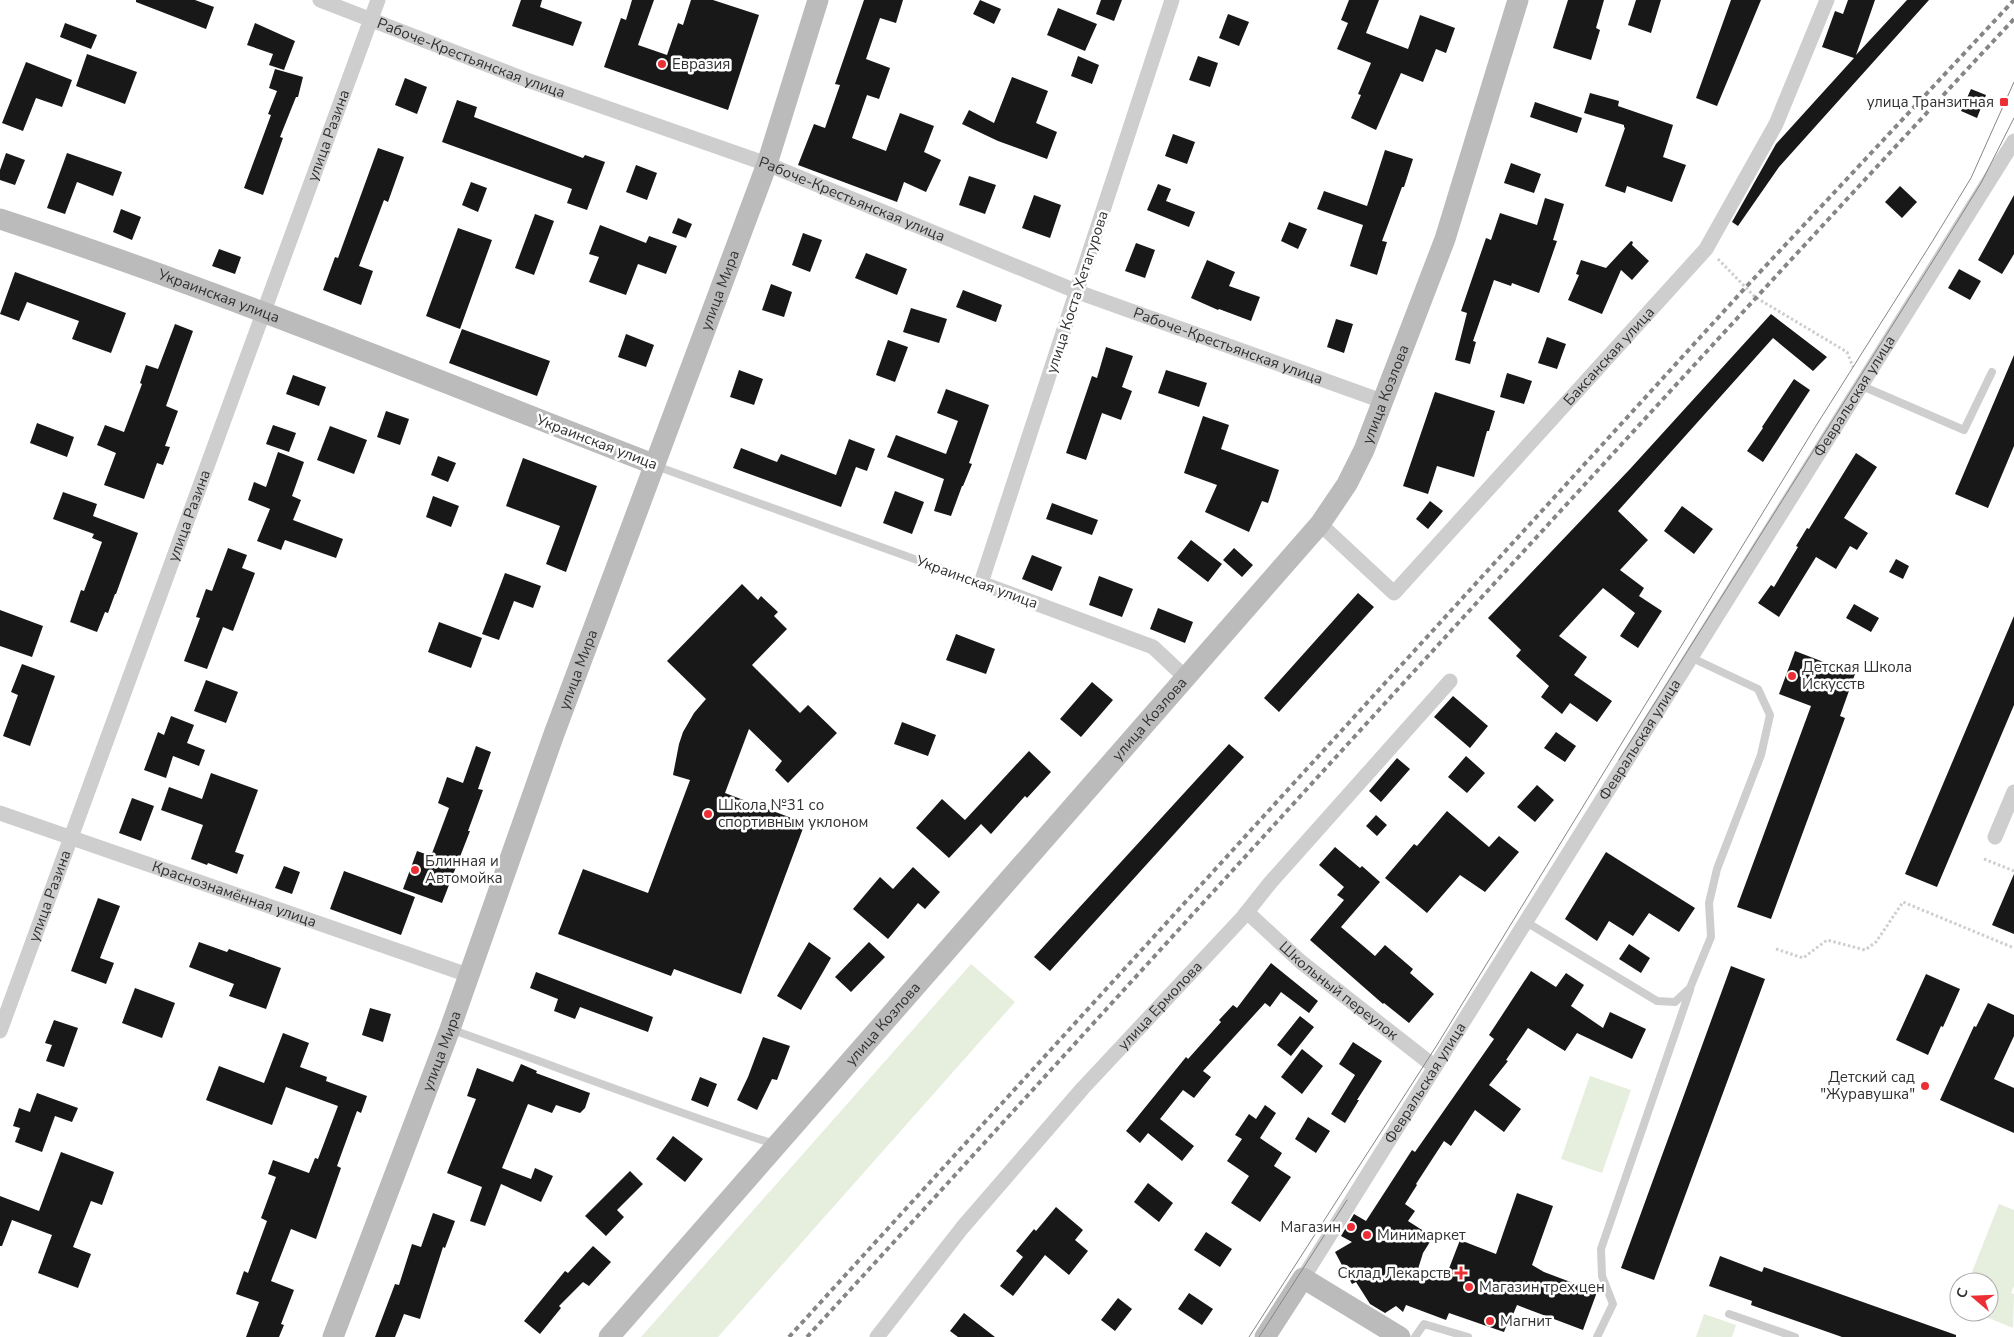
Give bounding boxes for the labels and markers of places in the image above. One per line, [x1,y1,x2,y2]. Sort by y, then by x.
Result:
place label: Евразия [672,54,730,74]
marker: Евразия [656,58,668,70]
place label: улица Транзитная [1867,92,1994,112]
marker: улица Транзитная [1998,96,2010,108]
place label: Детская Школа Искусств [1802,657,1912,694]
marker: Детская Школа Искусств [1786,670,1798,682]
place label: Школа №31 со спортивным уклоном [718,795,868,832]
marker: Школа №31 со спортивным уклоном [702,808,714,820]
place label: Блинная и Автомойка [425,851,503,888]
marker: Блинная и Автомойка [409,864,421,876]
place label: Детский сад "Журавушка" [1820,1067,1915,1104]
marker: Детский сад "Журавушка" [1919,1080,1931,1092]
place label: Магазин [1280,1217,1341,1237]
marker: Магазин [1345,1221,1357,1233]
place label: Минимаркет [1377,1225,1466,1245]
marker: Минимаркет [1361,1229,1373,1241]
place label: Склад Лекарств [1338,1263,1451,1283]
marker: Склад Лекарств [1455,1267,1467,1279]
place label: Магазин трех цен [1479,1277,1605,1297]
marker: Магазин трех цен [1463,1281,1475,1293]
place label: Магнит [1500,1311,1552,1331]
marker: Магнит [1484,1315,1496,1327]

